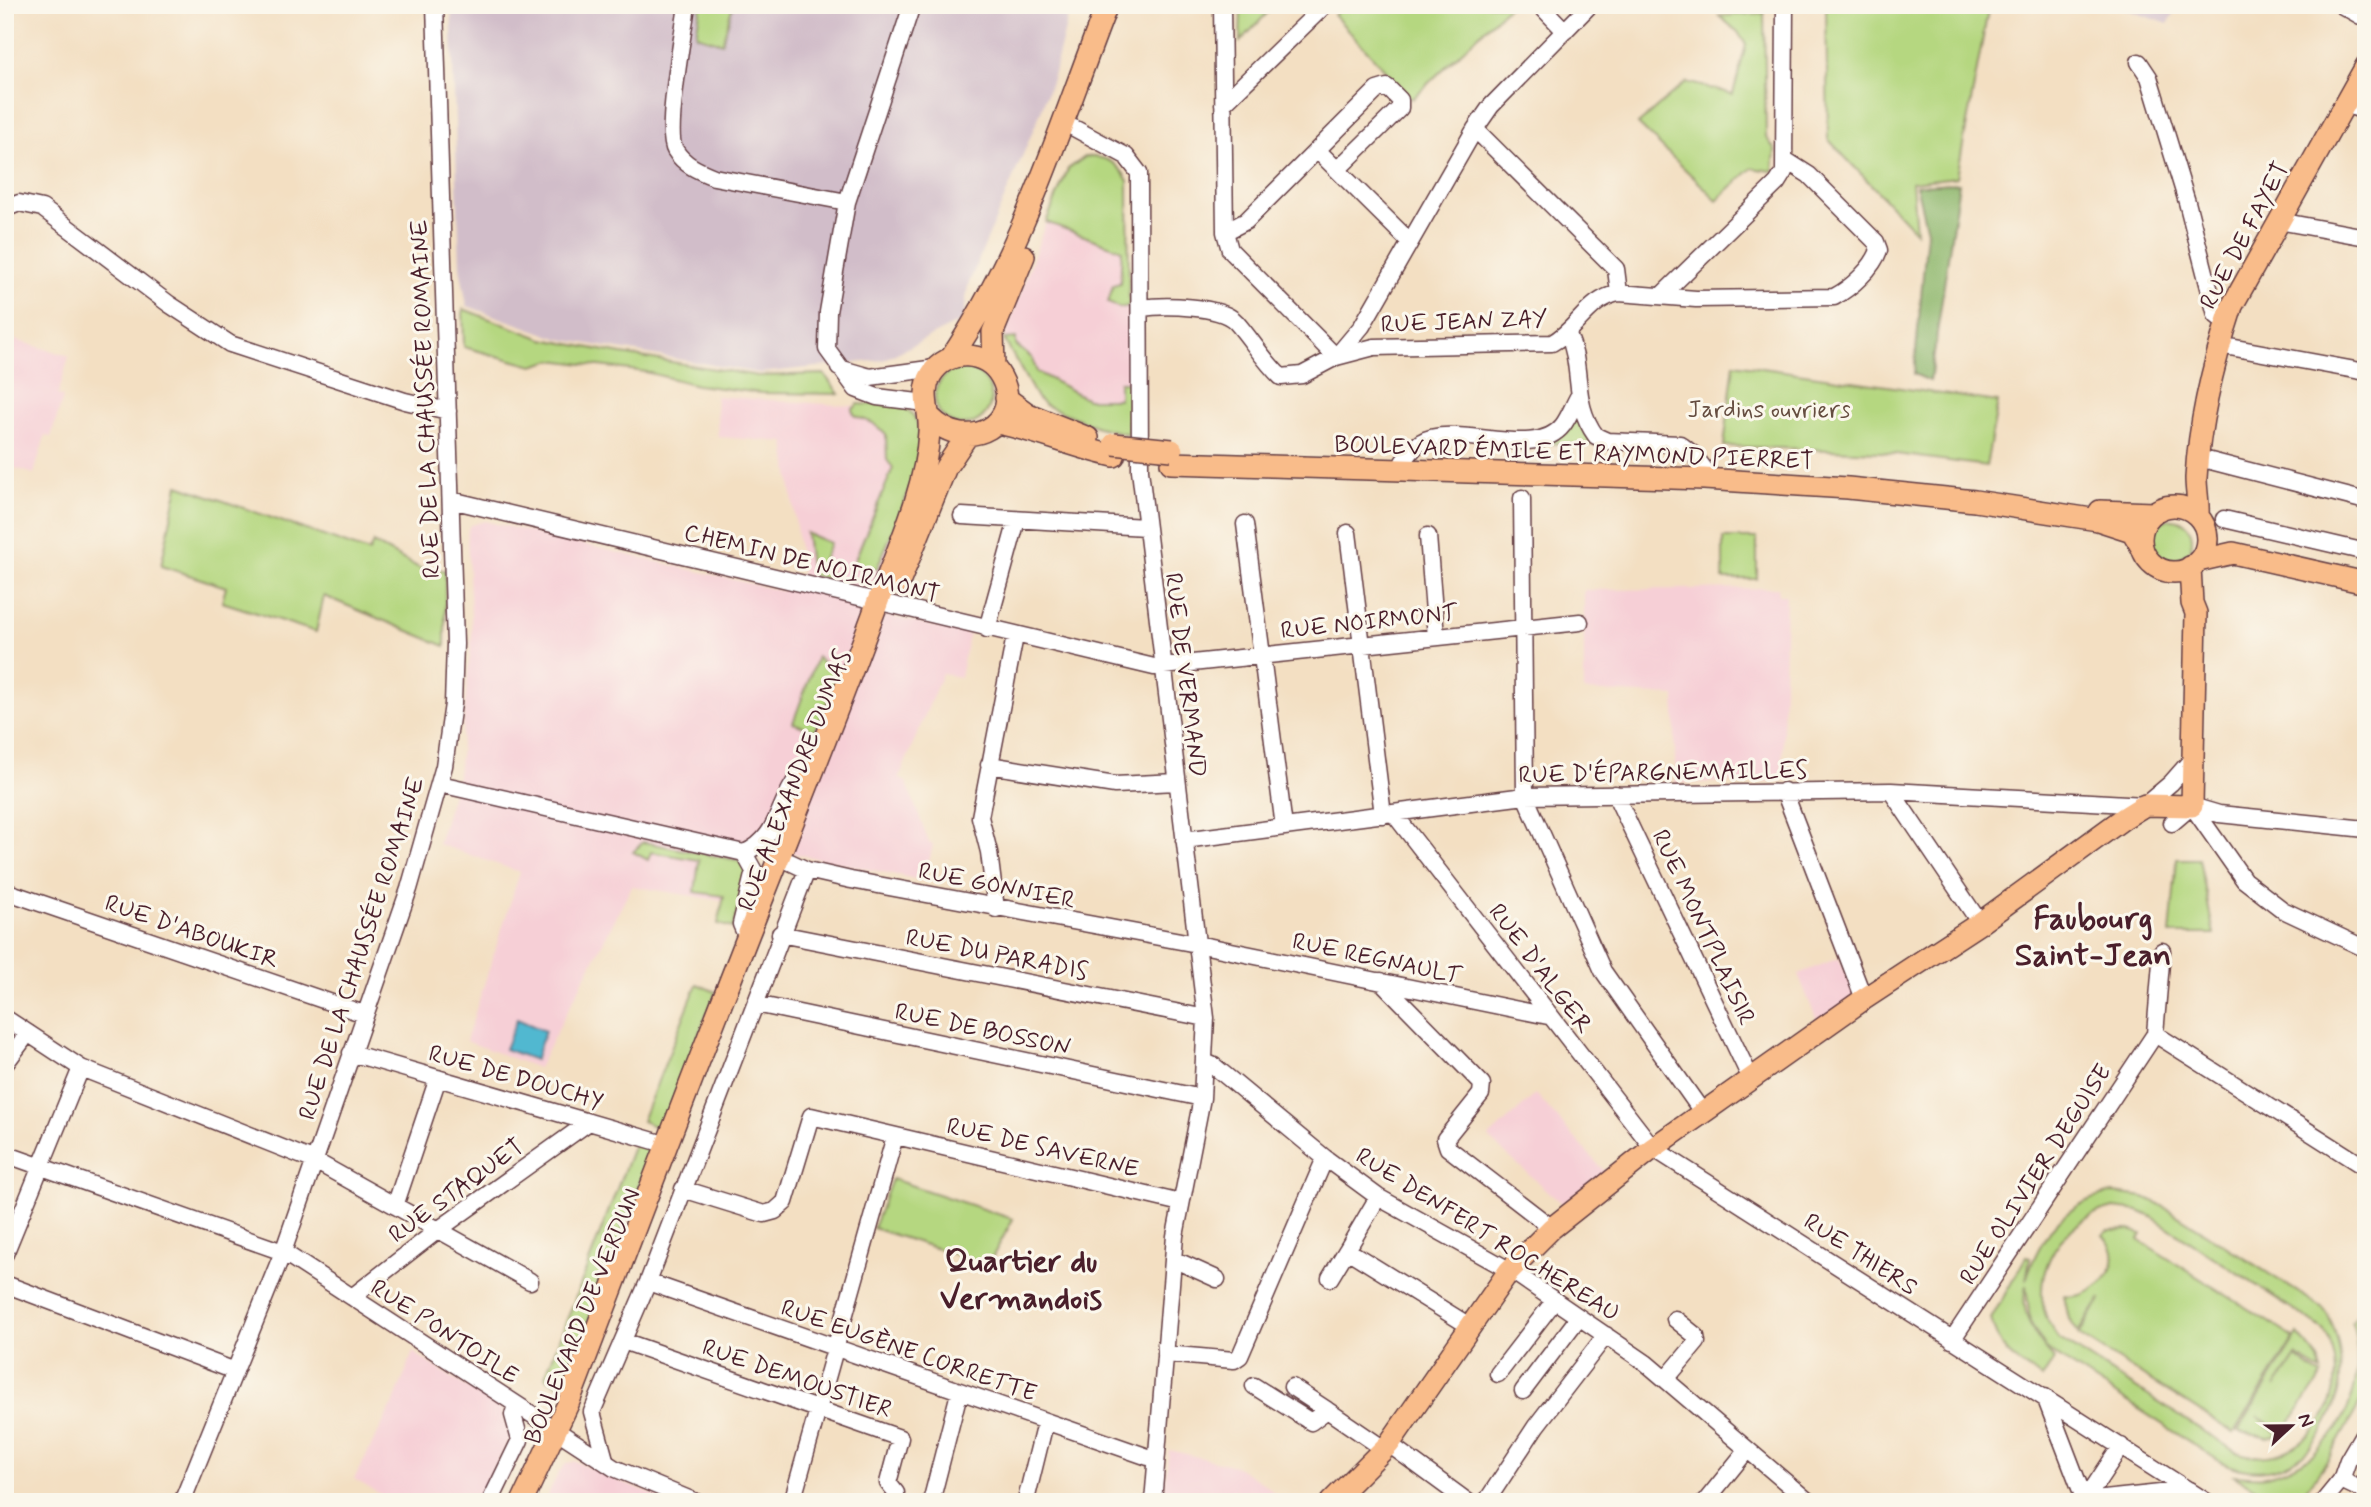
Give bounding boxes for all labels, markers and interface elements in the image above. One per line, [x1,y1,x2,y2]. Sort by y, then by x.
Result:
street label: RUE DE FAYET [2193,157,2297,315]
street label: RUE DE LA CHAUSSÉE ROMAINE [403,219,448,579]
street label: RUE JEAN ZAY [1380,304,1548,341]
park label: Jardins ouvriers [1688,395,1851,426]
street label: BOULEVARD ÉMILE ET RAYMOND PIERRET [1334,428,1814,477]
street label: CHEMIN DE NOIRMONT [681,518,943,611]
street label: RUE DE VERMAND [1157,571,1212,779]
street label: RUE NOIRMONT [1279,598,1460,647]
street label: RUE ALEXANDRE DUMAS [731,646,860,916]
street label: RUE D'ÉPARGNEMAILLES [1518,753,1808,792]
street label: RUE DE LA CHAUSSÉE ROMAINE [290,772,433,1124]
street label: RUE MONTPLAISIR [1644,825,1762,1030]
street label: RUE GONNIER [916,856,1078,917]
street label: RUE D'ABOUKIR [101,888,283,977]
street label: RUE D'ALGER [1481,898,1599,1040]
district label: Faubourg Saint-Jean [2015,898,2171,977]
street label: RUE DU PARADIS [903,923,1090,988]
street label: RUE REGNAULT [1289,926,1465,993]
street label: RUE DE BOSSON [892,997,1073,1064]
street label: RUE DE DOUCHY [425,1039,606,1118]
street label: RUE OLIVIER DEGUISE [1953,1059,2119,1291]
street label: RUE DE SAVERNE [944,1111,1142,1186]
street label: RUE STAQUET [383,1132,531,1251]
street label: RUE DENFERT ROCHEREAU [1349,1141,1625,1329]
street label: BOULEVARD DE VERDUN [518,1184,649,1449]
street label: RUE THIERS [1797,1207,1923,1304]
district label: Quartier du Vermandois [940,1241,1103,1320]
street label: RUE PONTOILE [364,1273,524,1392]
street label: RUE EUGÈNE CORRETTE [777,1293,1041,1410]
street label: RUE DEMOUSTIER [698,1332,895,1426]
north arrow [2256,1392,2326,1462]
text: N [2291,1410,2319,1431]

